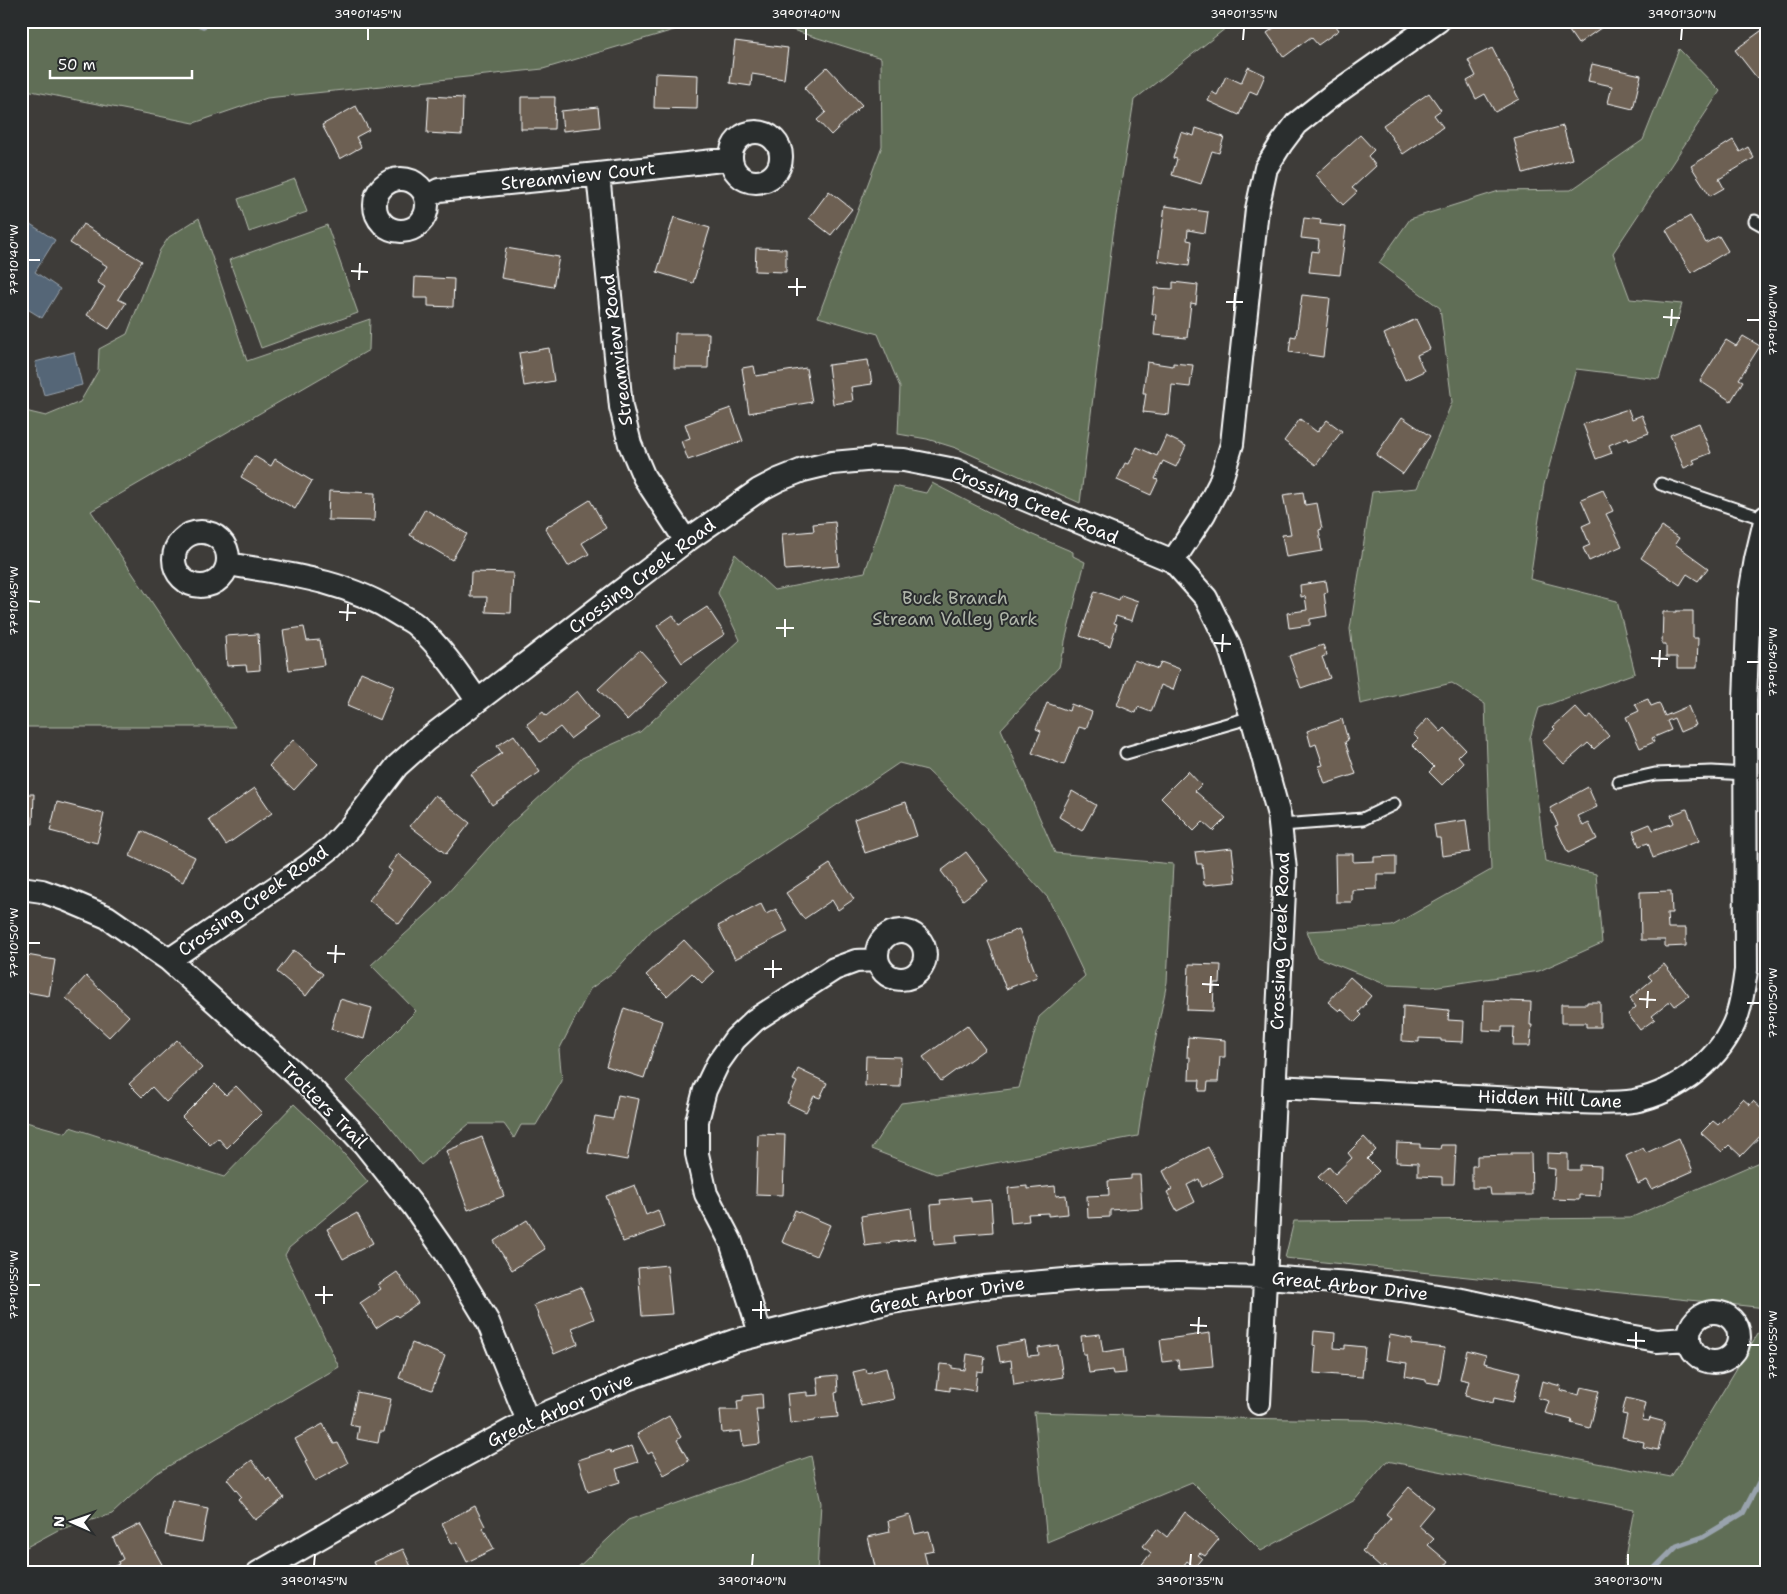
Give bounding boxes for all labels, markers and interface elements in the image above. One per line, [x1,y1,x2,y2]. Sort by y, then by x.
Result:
text: 39°01'45"N [334,6,402,22]
text: 39°01'40"N [772,6,840,22]
text: 39°01'35"N [1210,6,1278,22]
text: 39°01'30"N [1648,6,1716,22]
scale bar [50,48,192,80]
text: 50 m [58,55,96,75]
street label: Streamview Court [500,156,657,196]
text: 77°10'40"W [6,224,22,296]
street label: Streamview Road [596,273,638,427]
text: 77°10'40"W [1765,284,1781,356]
street label: Crossing Creek Road [948,461,1122,549]
street label: Crossing Creek Road [564,513,720,639]
text: 77°10'45"W [6,566,22,636]
park label: Buck Branch Stream Valley Park [872,586,1038,631]
text: 77°10'45"W [1765,627,1781,697]
street label: Crossing Creek Road [173,840,333,962]
street label: Crossing Creek Road [1265,852,1295,1030]
text: 77°10'50"W [6,908,22,978]
text: 77°10'50"W [1765,968,1781,1038]
street label: Trotters Trail [275,1056,373,1154]
street label: Hidden Hill Lane [1477,1084,1623,1114]
text: 77°10'55"W [6,1250,22,1320]
street label: Great Arbor Drive [1271,1266,1429,1306]
street label: Great Arbor Drive [868,1271,1026,1319]
text: 77°10'55"W [1765,1310,1781,1380]
street label: Great Arbor Drive [483,1367,637,1453]
north arrow [48,1496,98,1546]
text: N [50,1516,68,1527]
text: 39°01'45"N [280,1573,348,1589]
text: 39°01'40"N [718,1573,786,1589]
text: 39°01'35"N [1156,1573,1224,1589]
text: 39°01'30"N [1594,1573,1662,1589]

